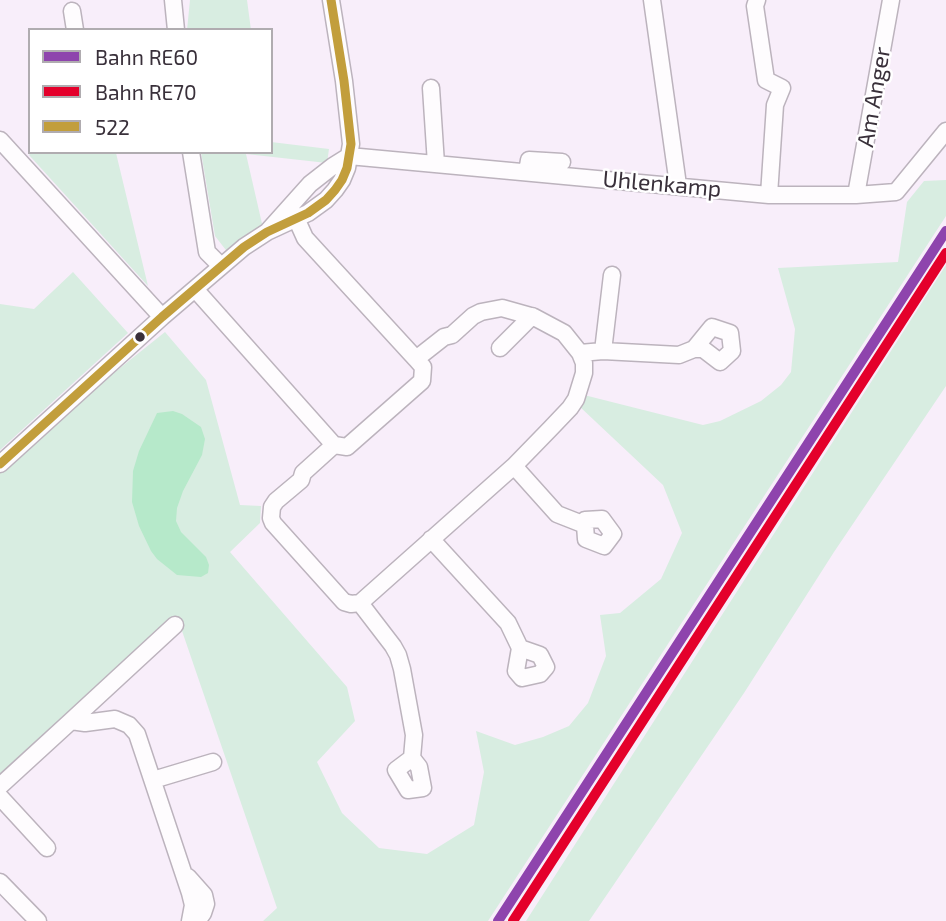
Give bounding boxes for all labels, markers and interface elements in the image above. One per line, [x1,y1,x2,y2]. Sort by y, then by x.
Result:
legend [28,28,273,154]
text: Bahn RE60 [95,44,198,69]
street label: Am Anger [852,45,896,149]
text: Bahn RE70 [95,79,197,104]
text: 522 [95,114,130,139]
street label: Uhlenkamp [601,165,723,203]
unlabelled marker [133,330,147,344]

